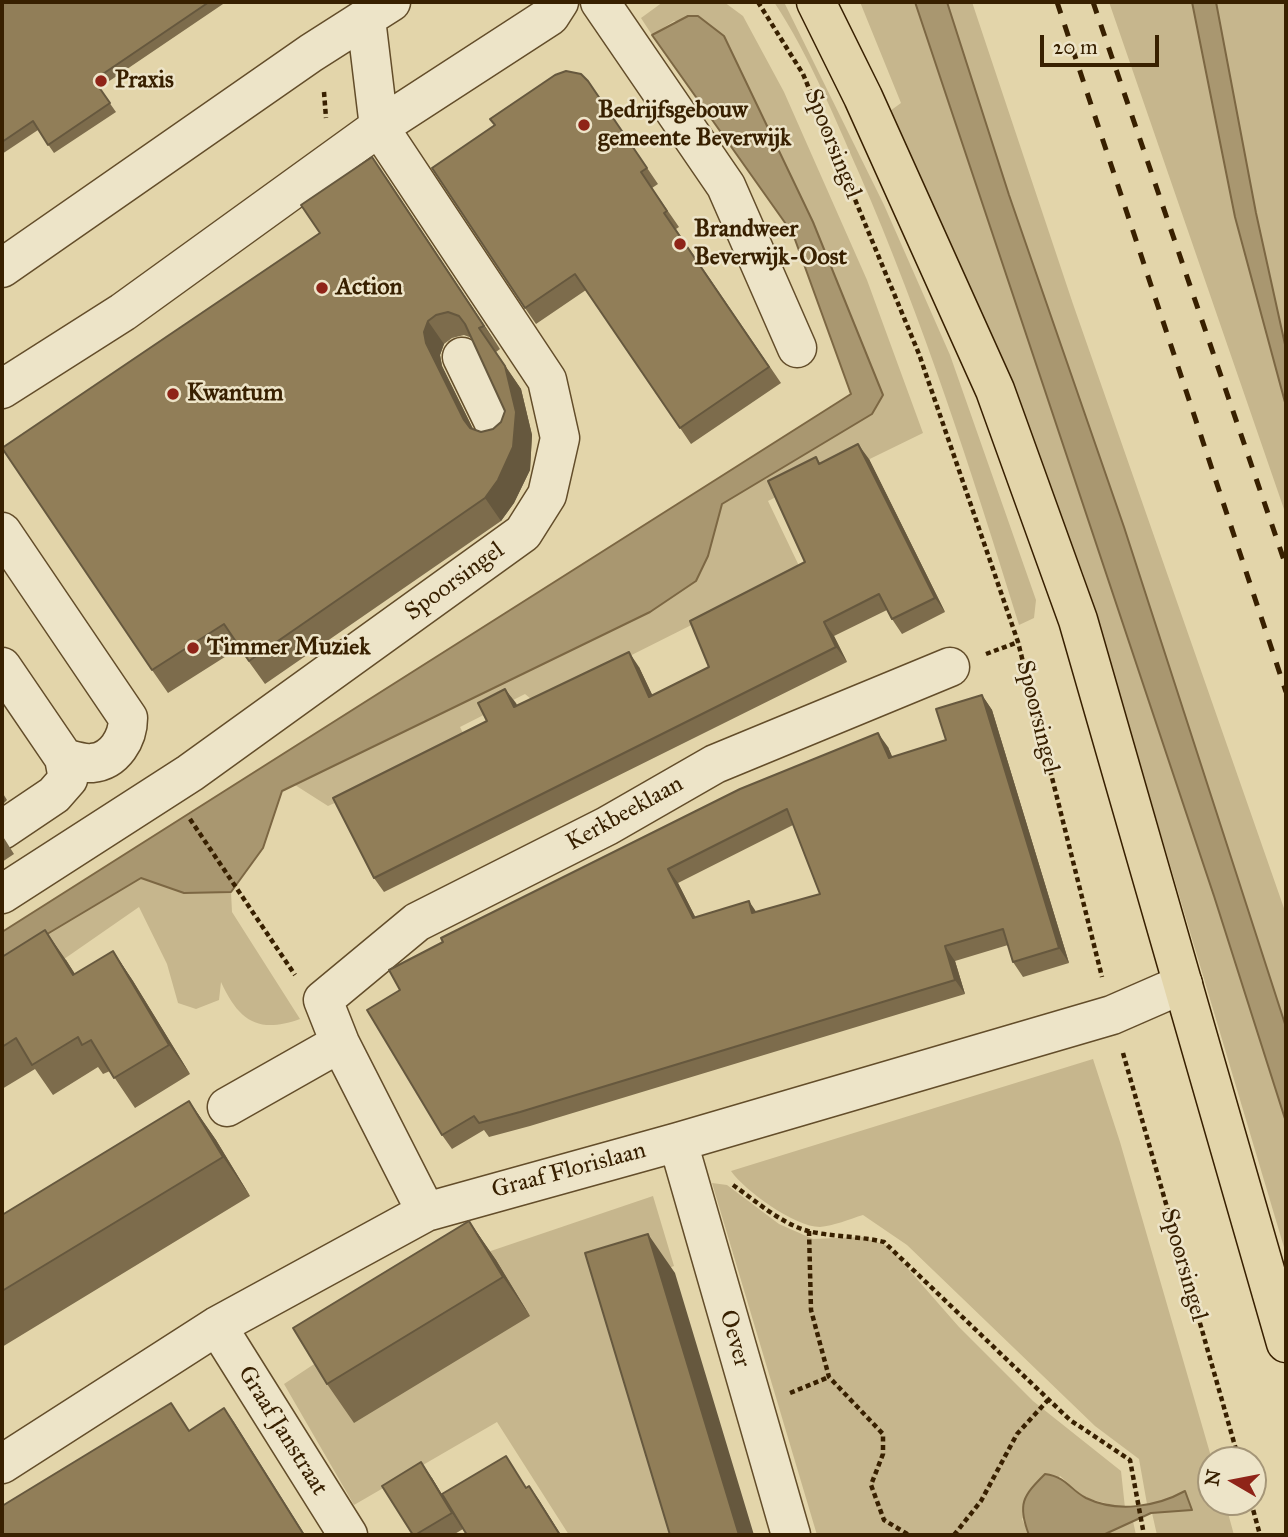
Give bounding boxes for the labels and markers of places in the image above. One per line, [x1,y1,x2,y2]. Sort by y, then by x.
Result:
place label: Praxis [115,67,174,95]
marker: Praxis [93,73,109,89]
place label: Bedrijfsgebouw gemeente Beverwijk [598,97,791,153]
marker: Bedrijfsgebouw gemeente Beverwijk [576,117,592,133]
place label: Brandweer Beverwijk-Oost [694,216,847,272]
marker: Brandweer Beverwijk-Oost [672,236,688,252]
place label: Action [336,274,402,302]
marker: Action [314,280,330,296]
place label: Kwantum [187,380,283,408]
marker: Kwantum [165,386,181,402]
place label: Timmer Muziek [207,634,370,662]
marker: Timmer Muziek [185,640,201,656]

